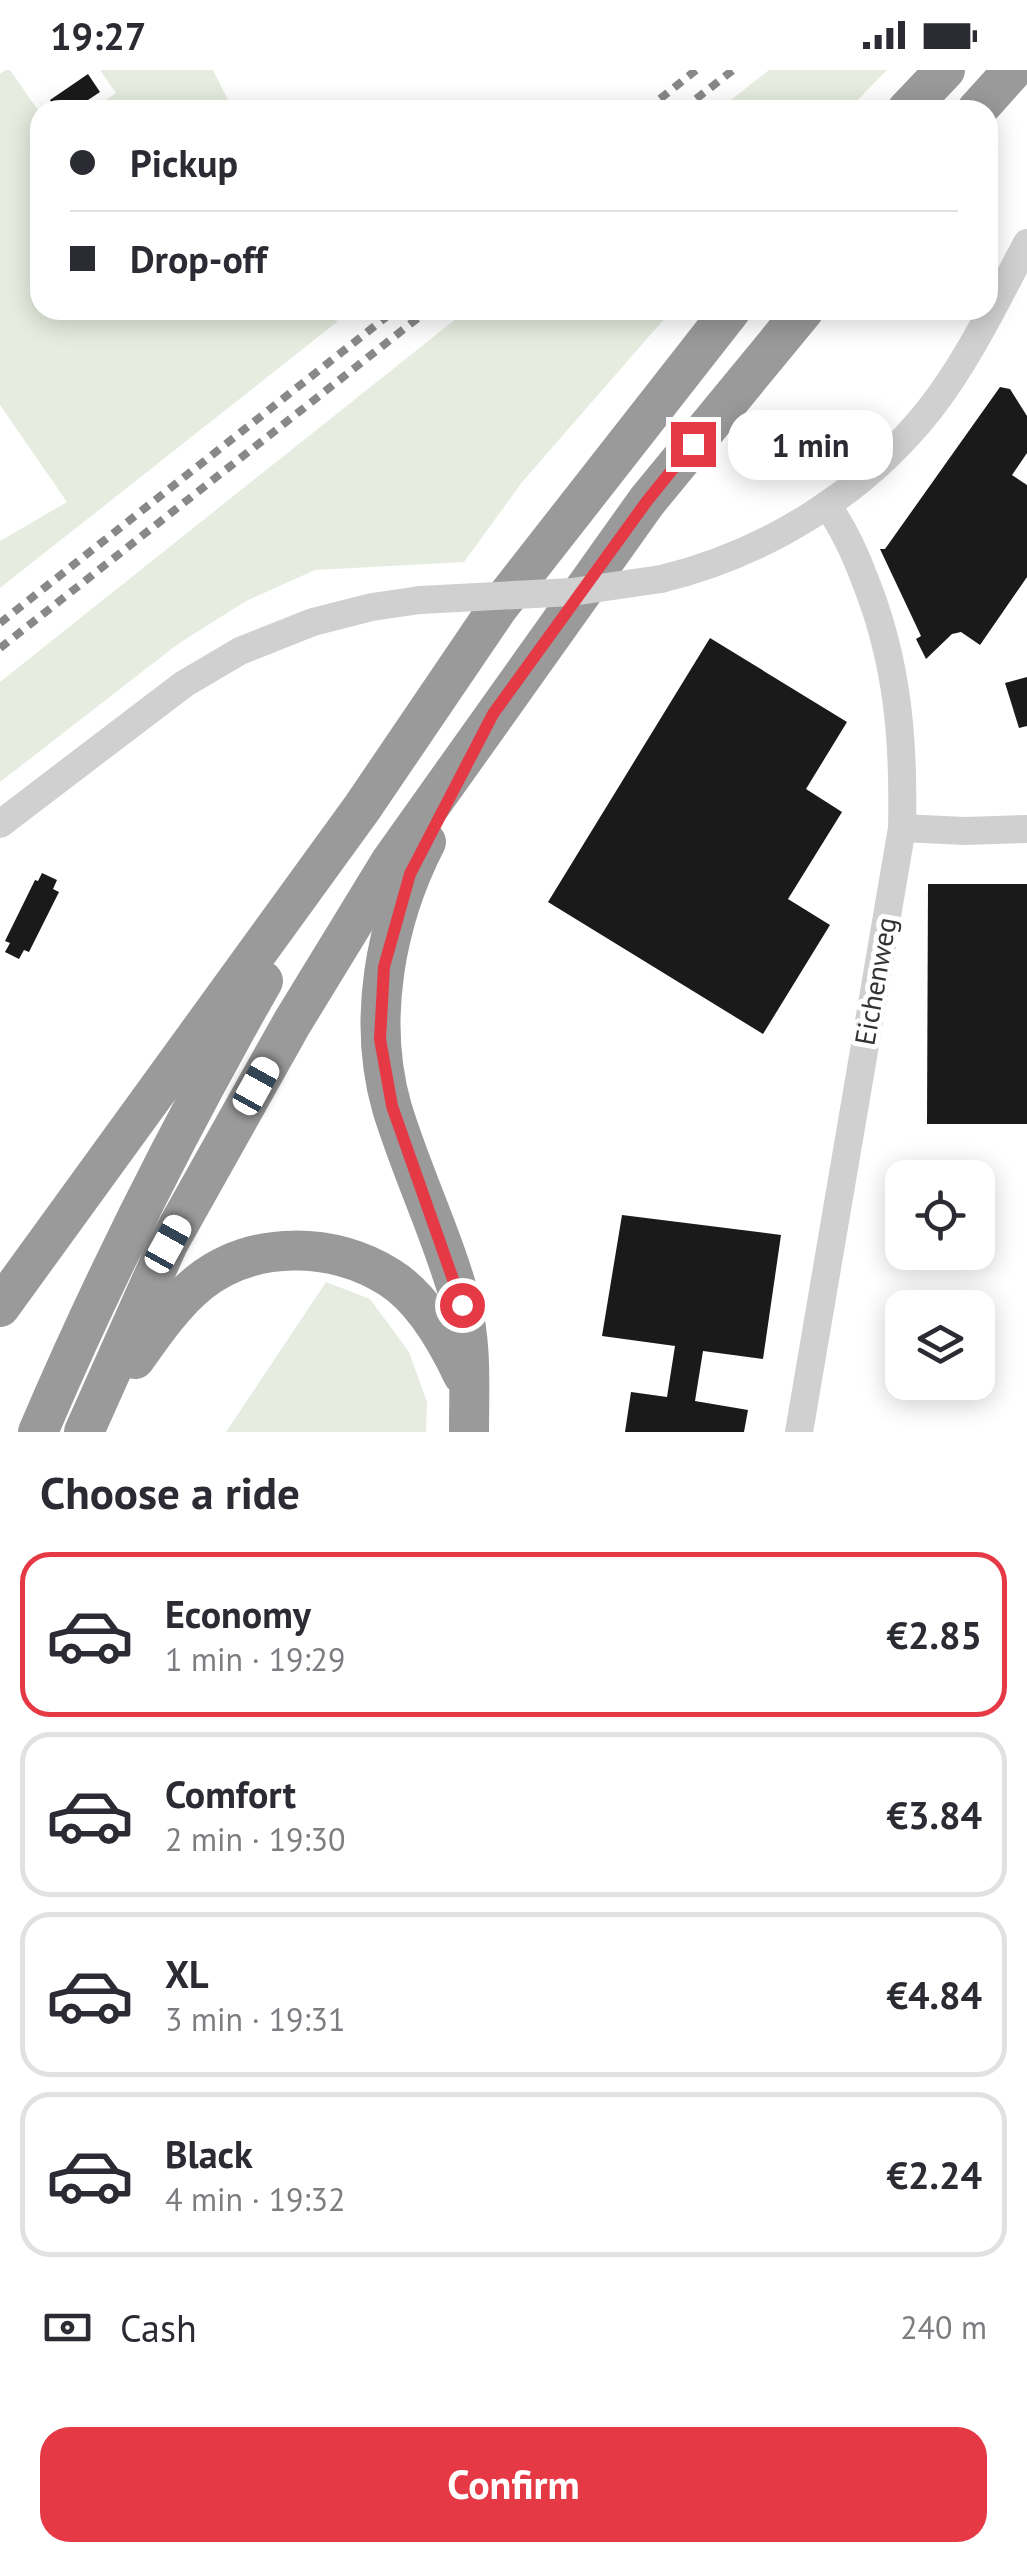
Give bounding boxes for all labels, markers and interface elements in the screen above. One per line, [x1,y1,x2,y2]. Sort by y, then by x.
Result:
text: 19:27 [50,11,146,60]
text: Pickup [130,138,238,187]
text: Drop-off [130,234,267,283]
callout: 1 min [728,409,893,479]
route end [671,422,716,467]
text: 1 min [771,424,850,466]
street label: Eichenweg [846,914,904,1048]
car [228,1052,284,1120]
map controls [885,1160,995,1400]
button: locate [885,1160,995,1270]
car [140,1210,196,1278]
route start [440,1283,485,1328]
button: layers [885,1290,995,1400]
text: Choose a ride [40,1463,300,1521]
text: Economy [165,1589,311,1638]
icon: car [45,1590,135,1680]
text: €2.85 [886,1610,982,1659]
text: 1 min · 19:29 [165,1638,345,1680]
text: Comfort [165,1769,296,1818]
icon: car [45,1770,135,1860]
text: €3.84 [886,1790,982,1839]
text: 2 min · 19:30 [165,1818,345,1860]
text: XL [165,1949,209,1998]
icon: car [45,1950,135,2040]
text: €4.84 [886,1970,982,2019]
text: 3 min · 19:31 [165,1998,345,2040]
text: Black [165,2129,253,2178]
icon: car [45,2130,135,2220]
text: €2.24 [886,2150,982,2199]
text: 4 min · 19:32 [165,2178,345,2220]
icon: cash [40,2300,95,2355]
text: Cash [120,2303,197,2352]
text: 240 m [900,2306,987,2348]
button: Confirm [40,2427,987,2542]

